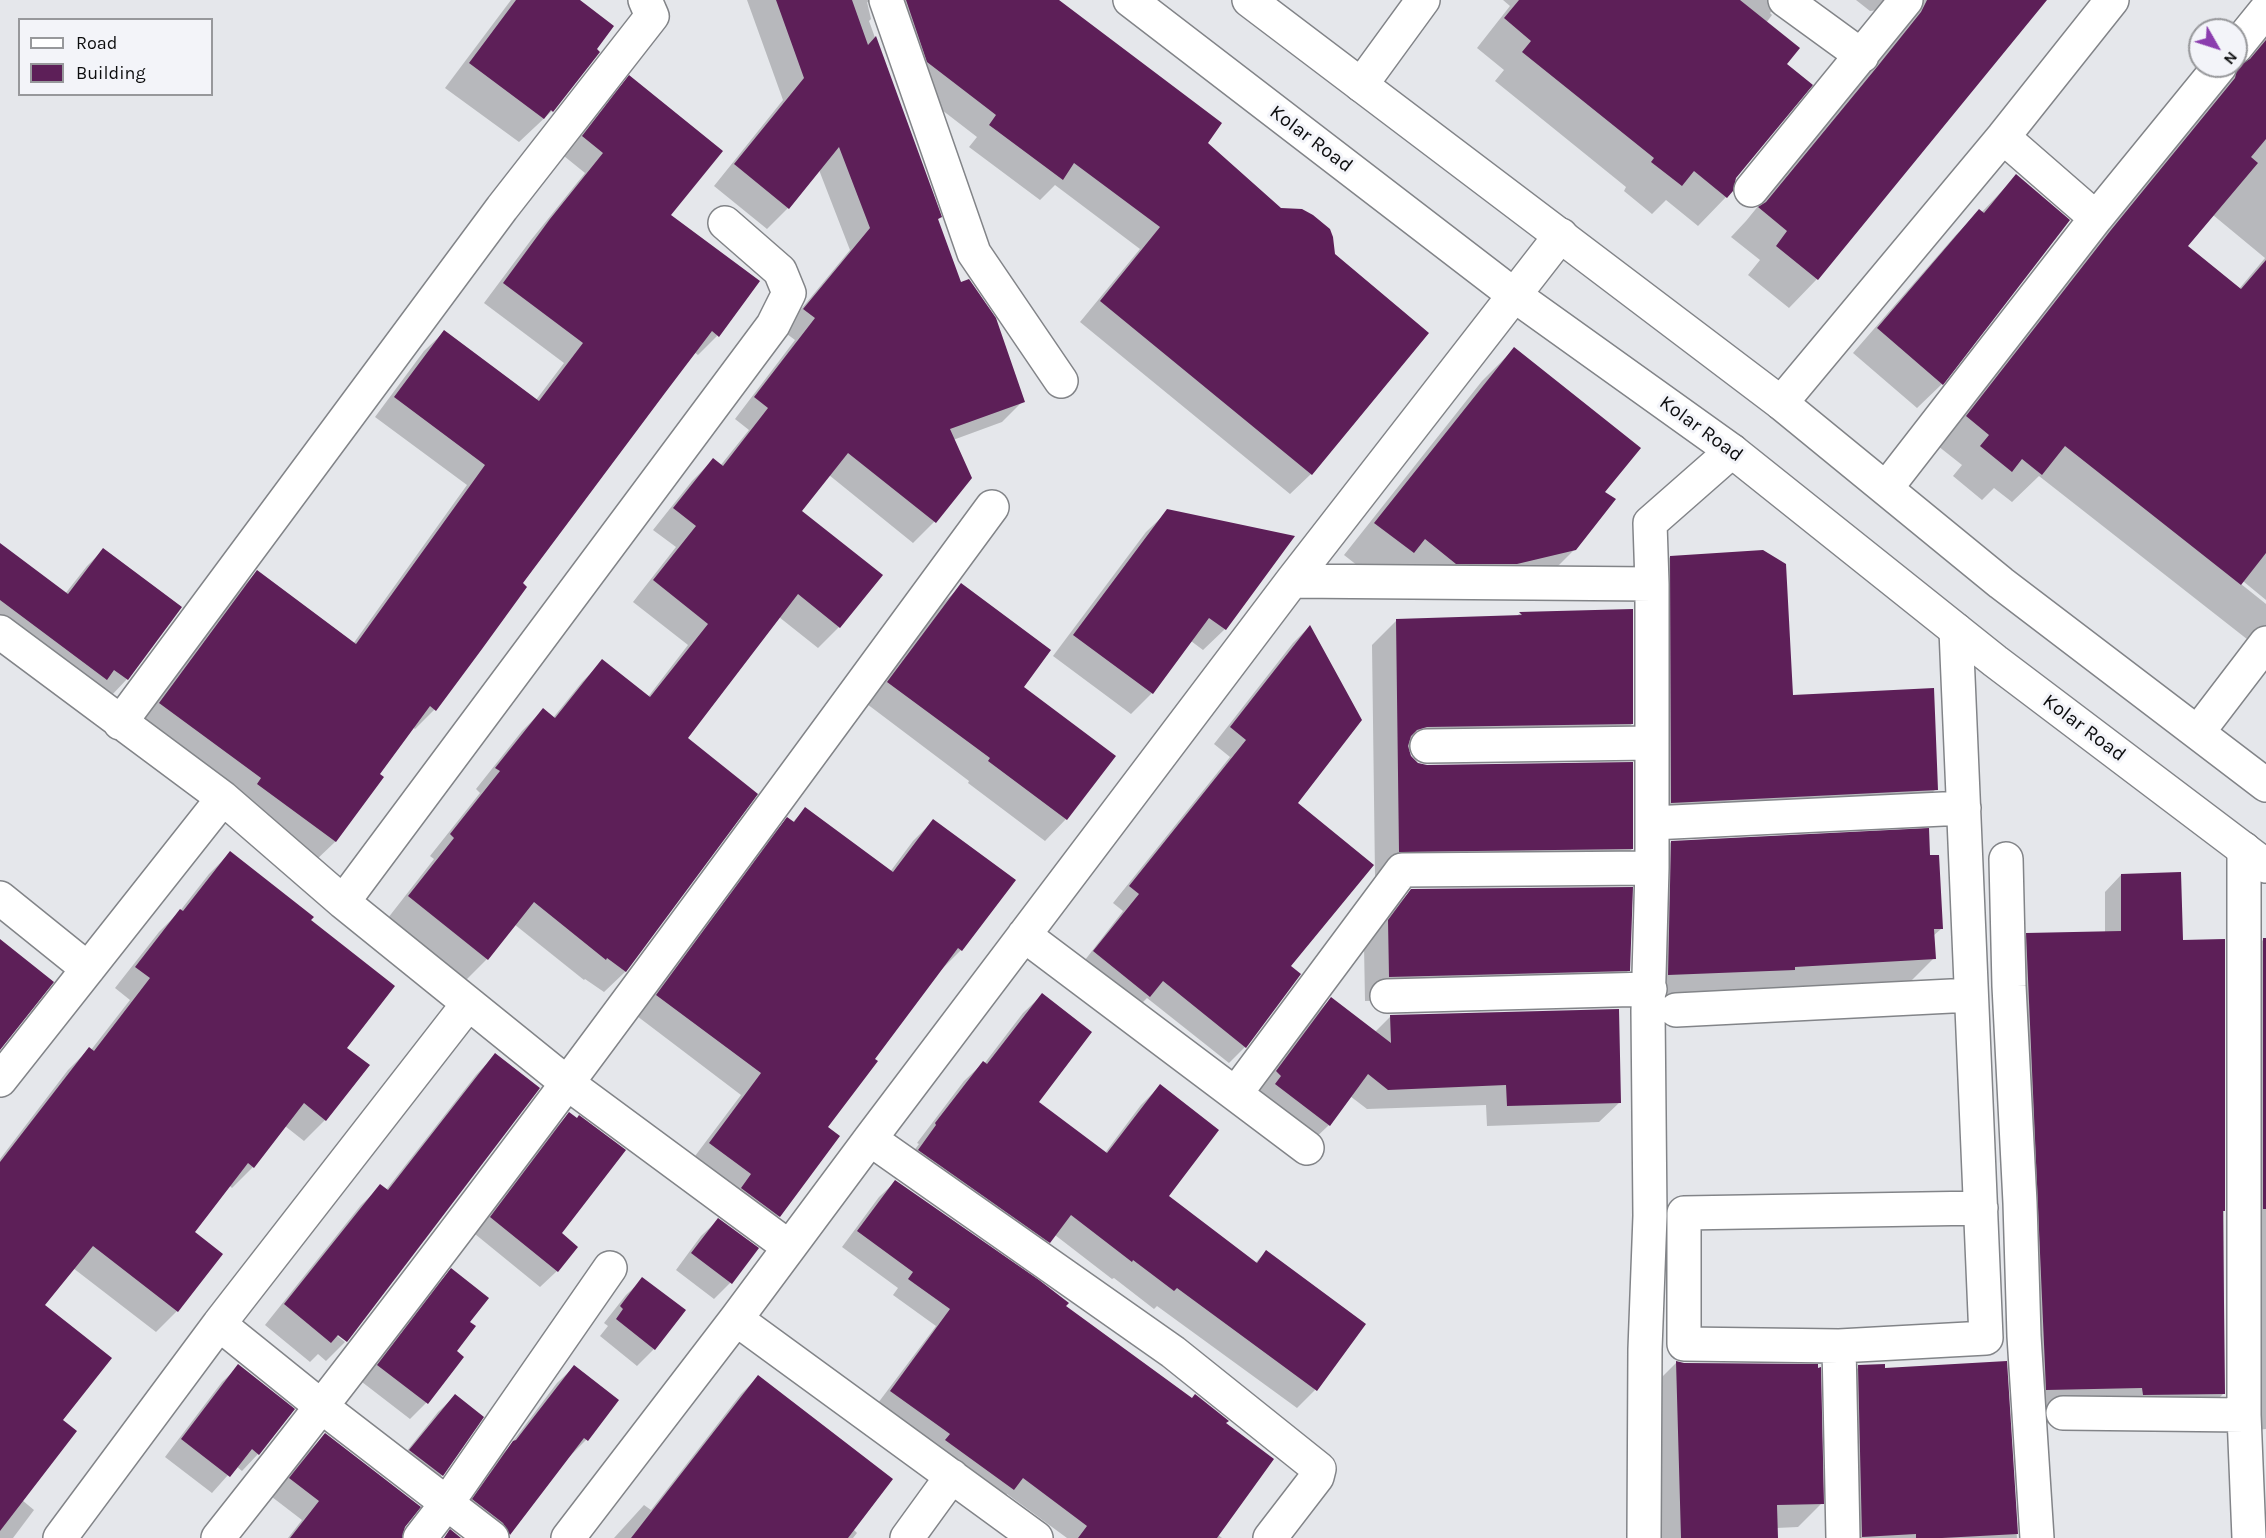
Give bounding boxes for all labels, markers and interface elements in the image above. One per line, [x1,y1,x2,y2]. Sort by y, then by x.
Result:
legend [18,18,213,96]
north arrow [2188,18,2248,78]
text: Road [76,32,117,54]
text: N [2220,48,2242,69]
text: Building [76,62,146,84]
street label: Kolar Road [1265,100,1357,178]
street label: Kolar Road [1654,391,1748,467]
street label: Kolar Road [2038,689,2130,767]

